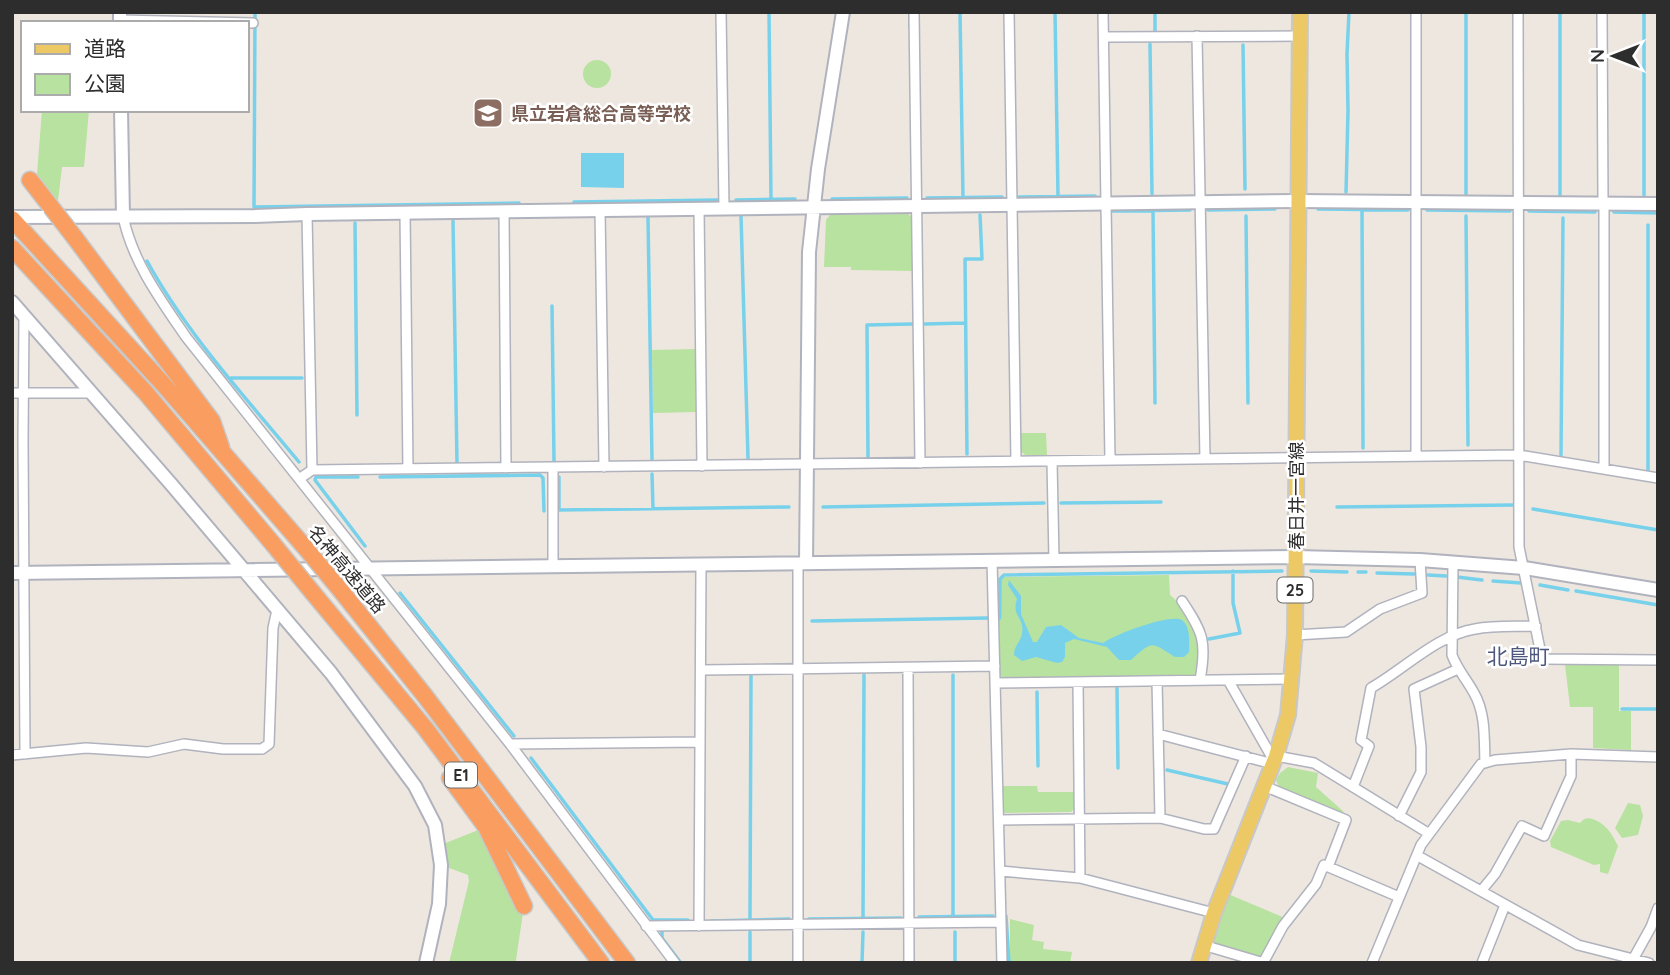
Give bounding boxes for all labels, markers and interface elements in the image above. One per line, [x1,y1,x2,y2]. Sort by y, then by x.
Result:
legend [21,21,248,112]
north arrow [1579,21,1649,91]
text: 道路 [84,35,126,61]
text: N [1585,49,1609,63]
text: 公園 [84,70,126,96]
school or university icon: 県立岩倉総合高等学校 [471,96,505,130]
place label: 県立岩倉総合高等学校 [511,102,691,125]
street label: 春日井一宮線 [1285,442,1308,550]
street label: 名神高速道路 [303,520,391,618]
road number: 25 [1278,578,1312,603]
district label: 北島町 [1487,643,1550,669]
road number: E1 [445,762,477,788]

